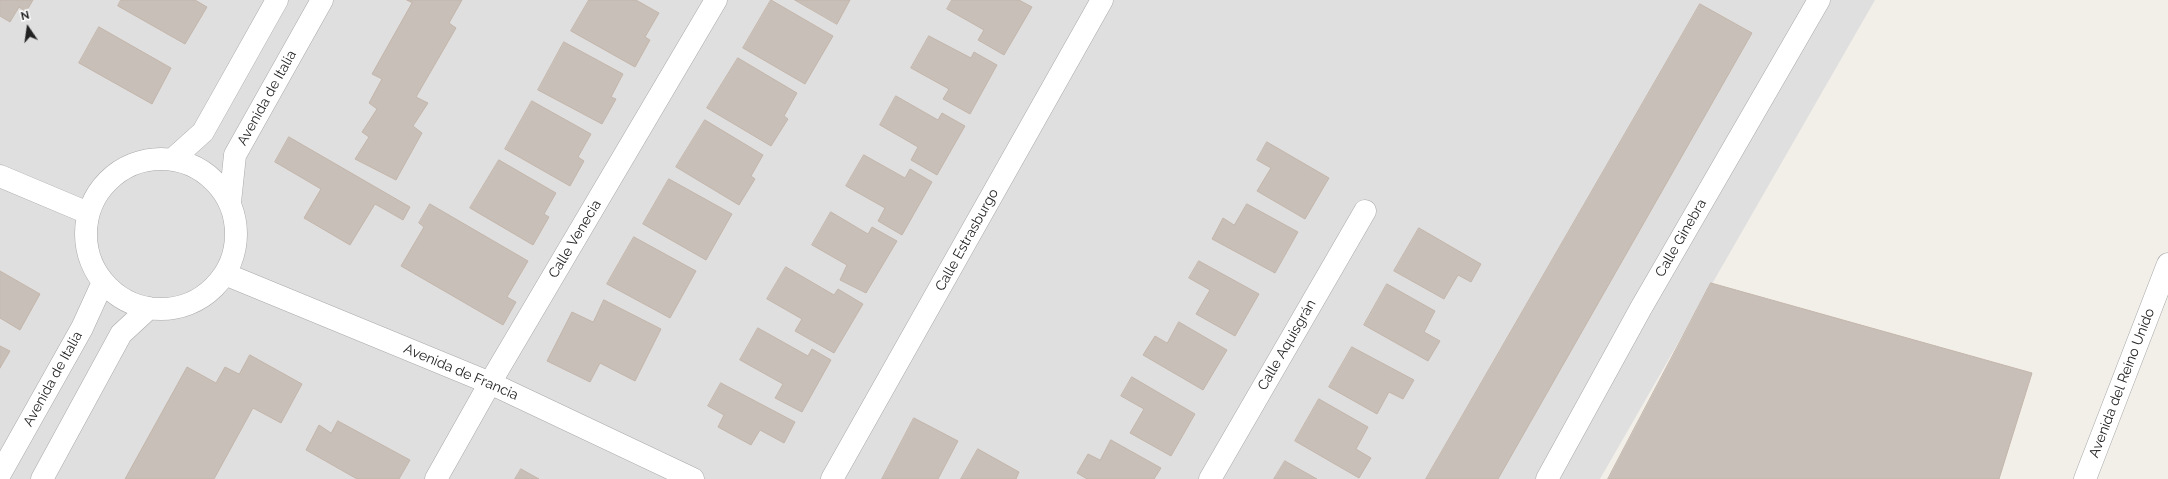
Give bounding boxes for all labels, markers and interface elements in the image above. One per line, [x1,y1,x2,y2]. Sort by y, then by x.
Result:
north arrow [8,8,48,48]
text: N [20,9,31,23]
street label: Avenida de Italia [234,47,300,149]
street label: Calle Estrasburgo [932,186,1002,294]
street label: Calle Ginebra [1652,196,1710,280]
street label: Calle Venecia [545,197,605,281]
street label: Calle Aquisgrán [1254,297,1320,393]
street label: Avenida del Reino Unido [2086,306,2158,460]
street label: Avenida de Italia [20,328,86,430]
street label: Avenida de Francia [401,340,521,404]

